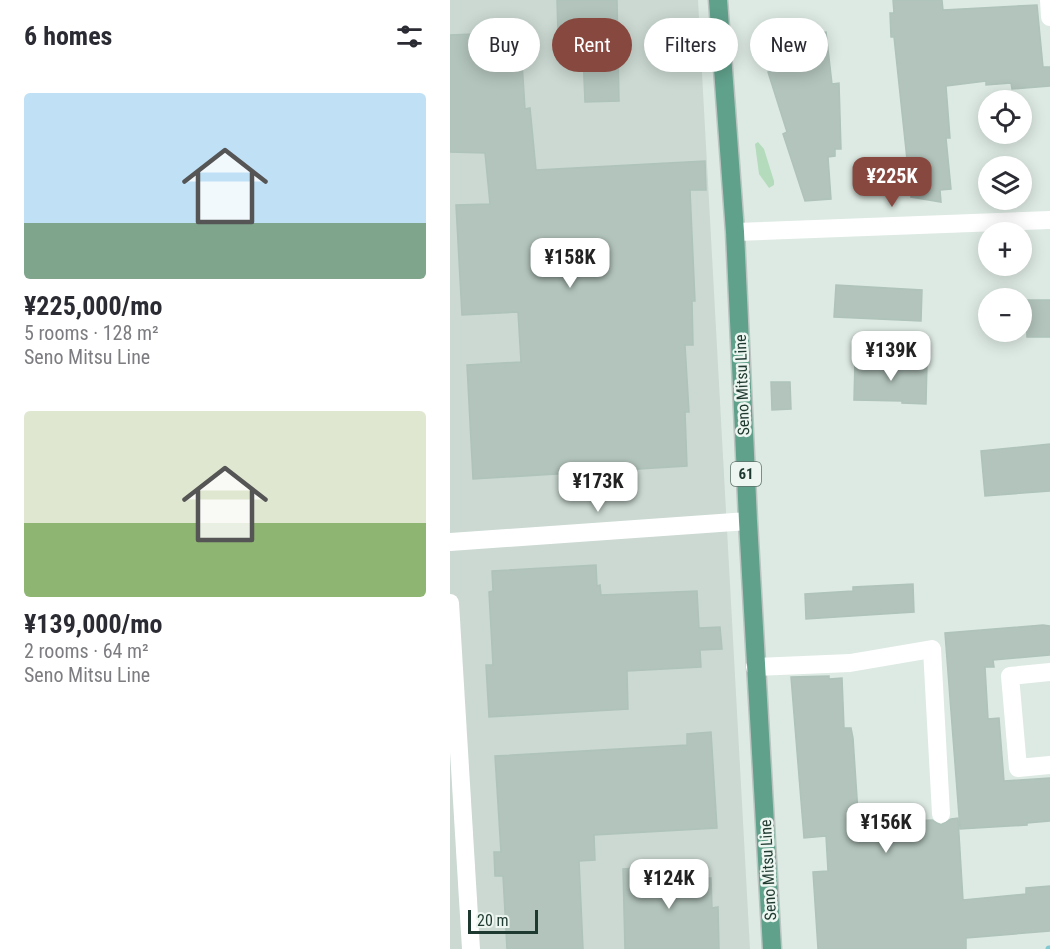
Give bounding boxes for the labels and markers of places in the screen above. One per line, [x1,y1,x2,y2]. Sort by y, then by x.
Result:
pin: ¥225K [850,157,934,208]
pin: ¥158K [528,238,612,289]
pin: ¥139K [849,331,933,382]
pin: ¥173K [556,462,640,513]
pin: ¥156K [844,803,928,854]
pin: ¥124K [627,859,711,910]

